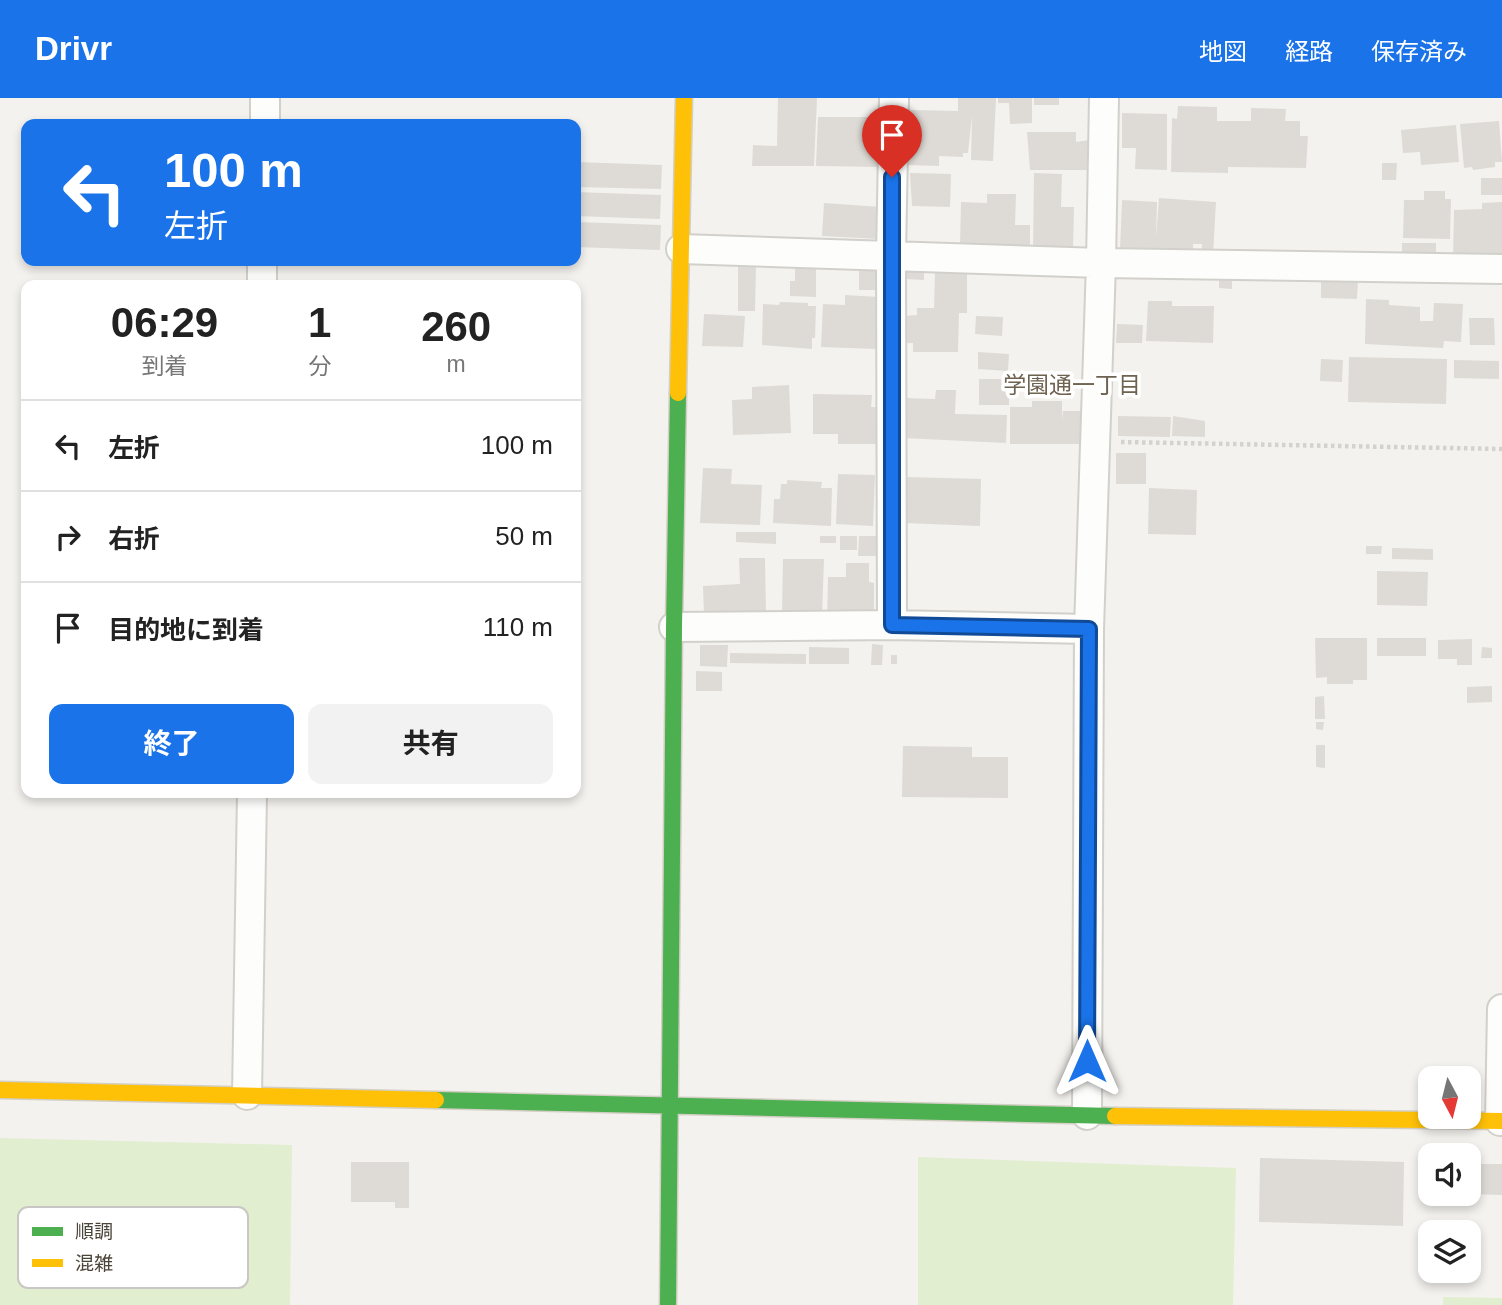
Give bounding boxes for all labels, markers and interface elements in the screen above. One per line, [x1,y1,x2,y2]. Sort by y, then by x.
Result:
text: Drivr [35,30,112,67]
text: 地図 [1199,38,1247,65]
text: 経路 [1285,38,1333,65]
text: 保存済み [1371,38,1467,65]
pin [862,105,922,177]
icon: arrive [873,116,911,154]
text: 100 m [164,143,303,197]
icon: left [49,147,140,238]
text: 左折 [164,208,228,244]
text: 06:29 [111,299,218,346]
text: 1 [308,299,331,346]
text: 260 [421,303,491,350]
text: m [447,351,466,377]
text: 到着 [141,353,187,379]
text: 分 [308,353,331,379]
district label: 学園通一丁目 [1003,372,1141,398]
icon: left [49,427,87,465]
text: 100 m [481,430,553,460]
text: 左折 [108,433,160,463]
icon: right [49,518,87,556]
text: 50 m [495,521,553,551]
text: 右折 [108,524,160,554]
icon: arrive [49,609,87,647]
text: 110 m [483,612,553,642]
text: 目的地に到着 [108,615,264,645]
button: 終了 [49,704,294,784]
button: 共有 [308,704,553,784]
position arrow [1050,1024,1124,1098]
north arrow [1418,1066,1480,1129]
map controls [1418,1066,1481,1283]
button: sound [1418,1143,1481,1206]
legend [18,1207,248,1288]
button: layers [1418,1220,1481,1283]
text: 順調 [75,1221,113,1242]
text: 混雑 [75,1253,113,1274]

